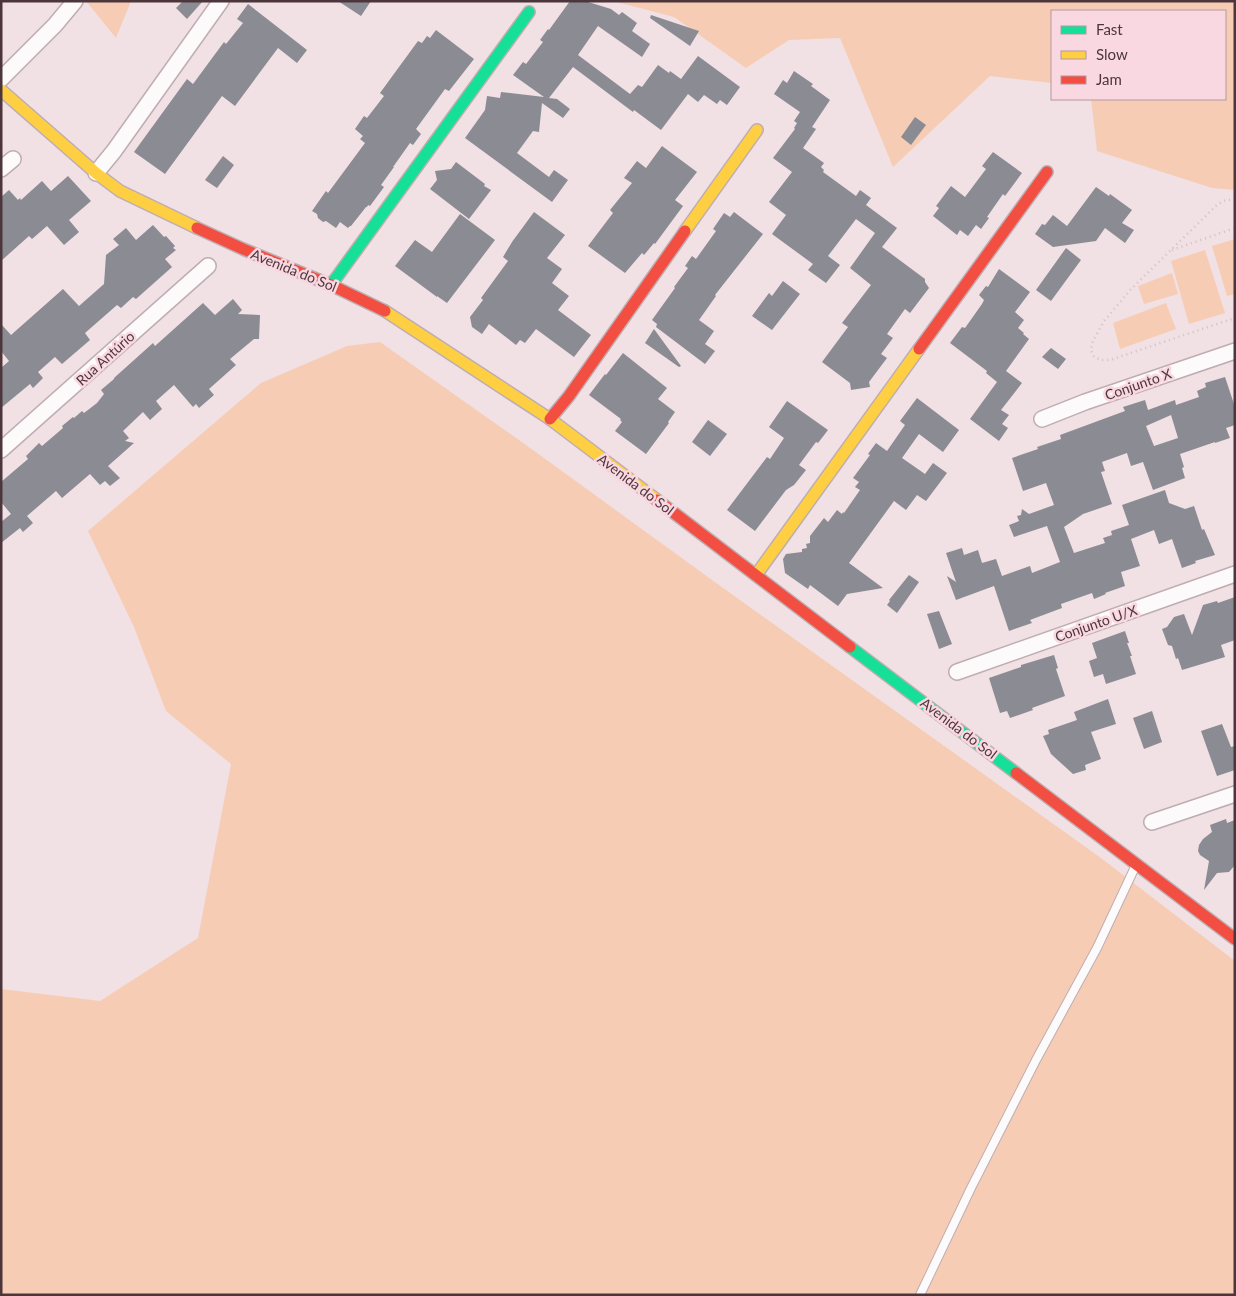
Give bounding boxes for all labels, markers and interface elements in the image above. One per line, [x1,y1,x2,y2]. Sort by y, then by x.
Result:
legend [1051,10,1226,100]
text: Fast [1096,20,1123,38]
text: Slow [1096,45,1128,63]
text: Jam [1096,70,1122,88]
street label: Avenida do Sol [249,245,339,295]
street label: Rua Antúrio [72,327,138,389]
street label: Conjunto X [1102,365,1174,403]
street label: Avenida do Sol [595,450,677,518]
street label: Conjunto U/X [1053,601,1139,645]
street label: Avenida do Sol [918,694,1000,762]

